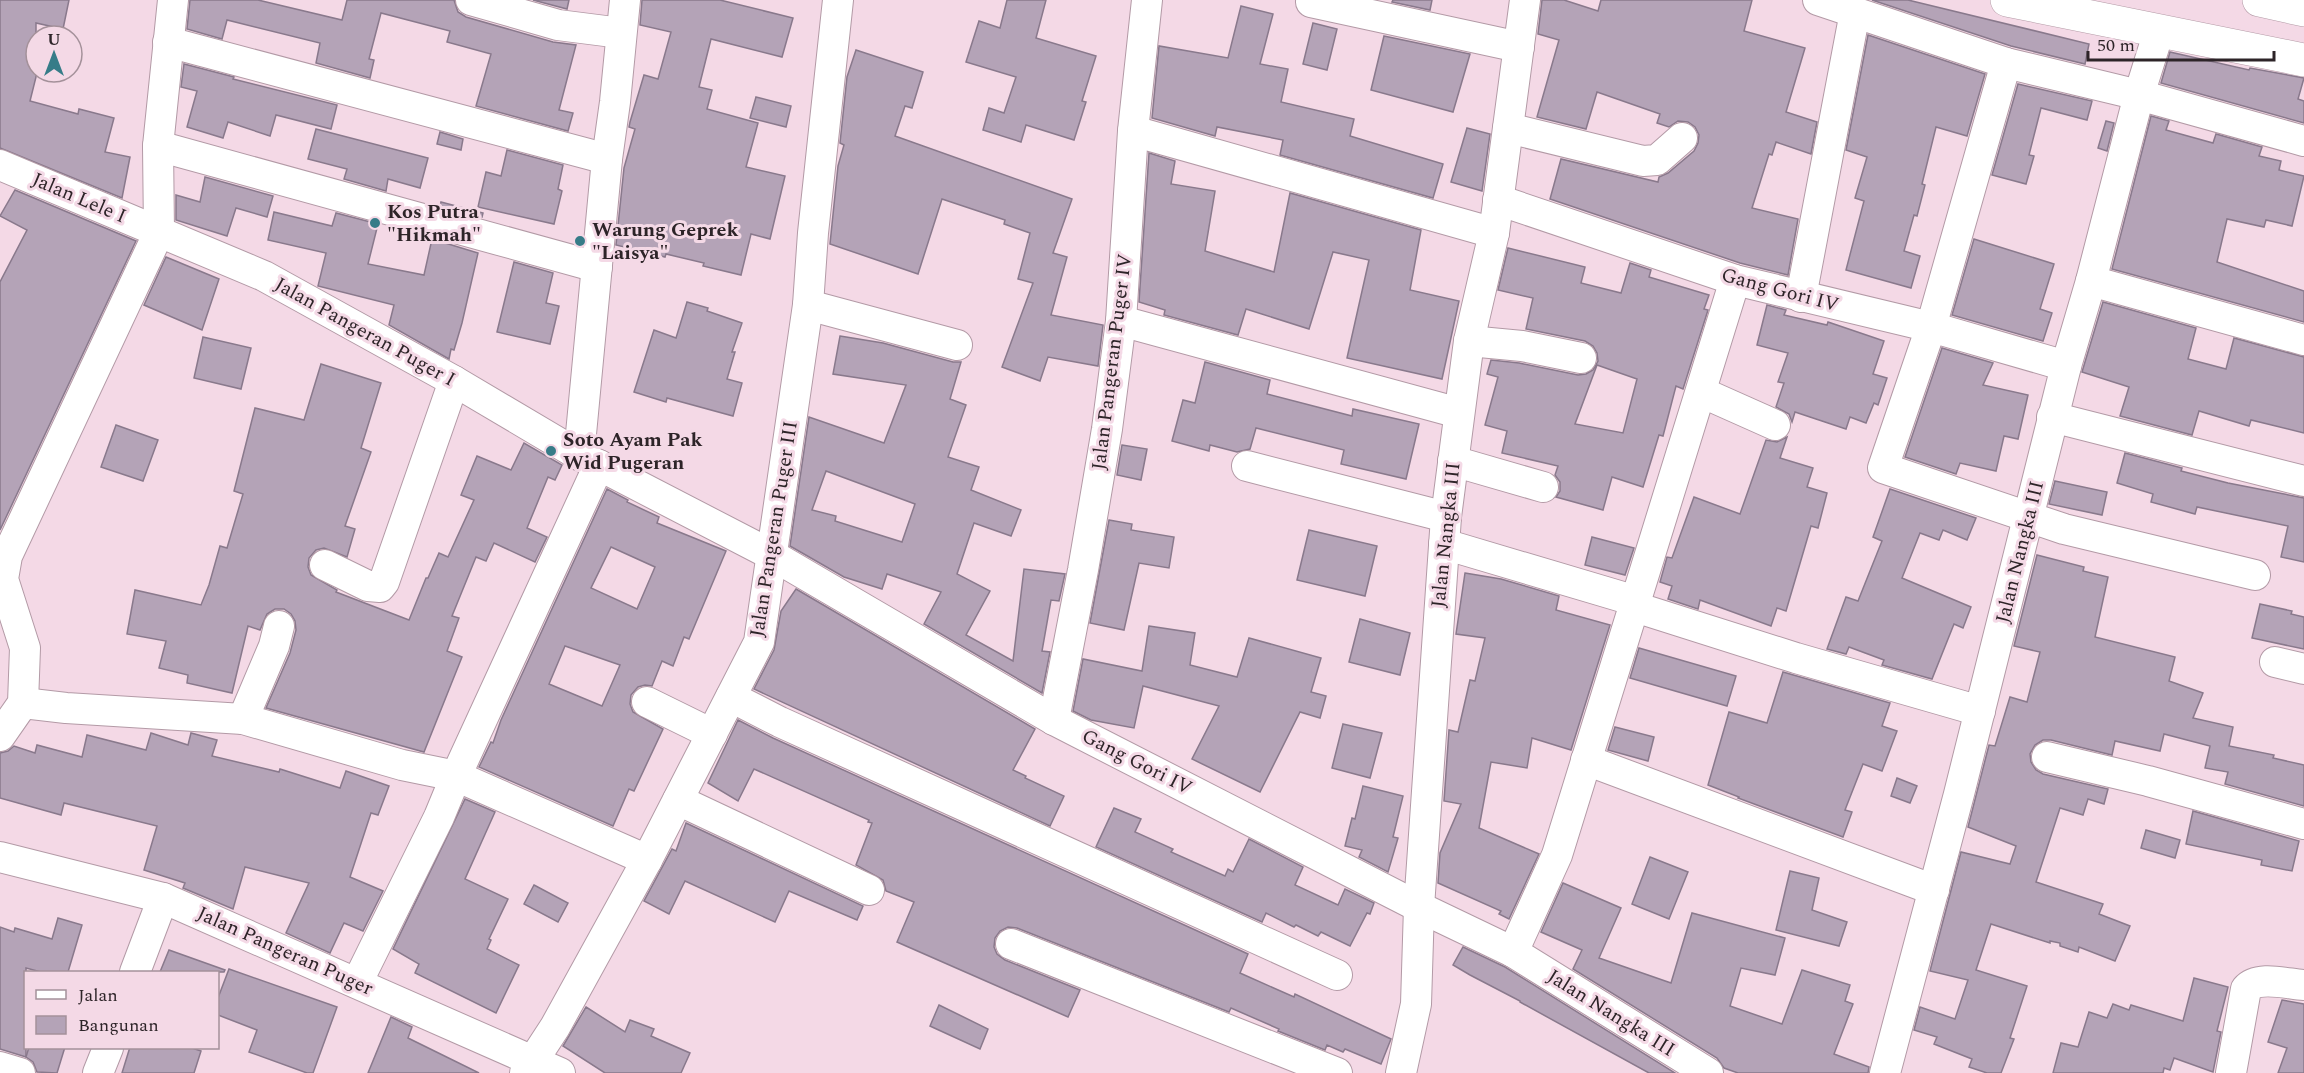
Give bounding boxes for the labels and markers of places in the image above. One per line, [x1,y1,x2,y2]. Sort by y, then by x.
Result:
place label: Kos Putra "Hikmah" [387,197,481,250]
place label: Warung Geprek "Laisya" [592,215,738,268]
marker: Kos Putra "Hikmah" [368,216,382,230]
marker: Warung Geprek "Laisya" [573,234,587,248]
place label: Soto Ayam Pak Wid Pugeran [563,425,703,478]
marker: Soto Ayam Pak Wid Pugeran [544,444,558,458]

